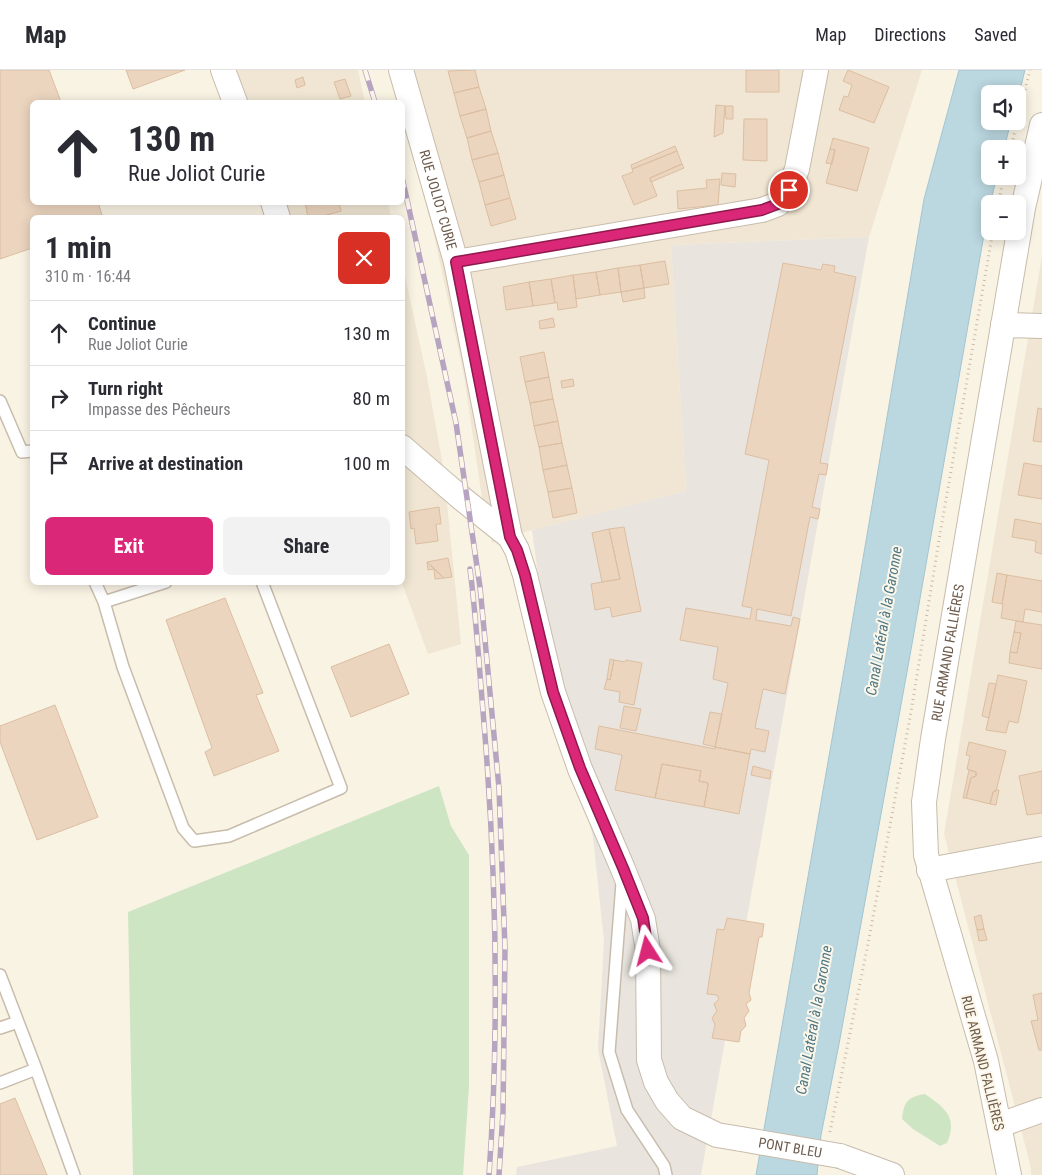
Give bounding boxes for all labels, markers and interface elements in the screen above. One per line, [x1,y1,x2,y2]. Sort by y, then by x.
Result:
text: Map [25,21,66,49]
text: Map [815,24,846,45]
text: Directions [874,24,946,45]
text: Saved [974,24,1017,45]
map controls [981,85,1026,240]
button: sound [981,85,1026,130]
text: 130 m [128,119,215,160]
icon: ahead [45,120,110,185]
button: + [981,140,1026,185]
street label: RUE JOLIOT CURIE [416,148,460,252]
text: Rue Joliot Curie [128,161,265,186]
pin [768,169,810,211]
icon: arrive [775,176,803,204]
button: − [981,195,1026,240]
text: 1 min [45,230,112,265]
button: close [338,232,390,284]
text: 310 m · 16:44 [45,267,131,286]
text: Continue [88,312,156,335]
icon: ahead [45,319,73,347]
text: 130 m [343,322,390,345]
text: Rue Joliot Curie [88,335,188,354]
text: Turn right [88,377,163,400]
icon: right [45,384,73,412]
text: 80 m [353,387,390,410]
text: Impasse des Pêcheurs [88,400,231,419]
icon: arrive [45,449,73,477]
text: Arrive at destination [88,452,243,475]
text: 100 m [343,452,390,475]
button: Exit [45,517,213,575]
button: Share [223,517,390,575]
water label: Canal Latéral à la Garonne [862,545,906,697]
street label: RUE ARMAND FALLIÈRES [928,583,967,723]
position arrow [621,924,673,976]
water label: Canal Latéral à la Garonne [792,944,836,1096]
street label: RUE ARMAND FALLIÈRES [958,994,1009,1132]
street label: PONT BLEU [757,1134,823,1161]

